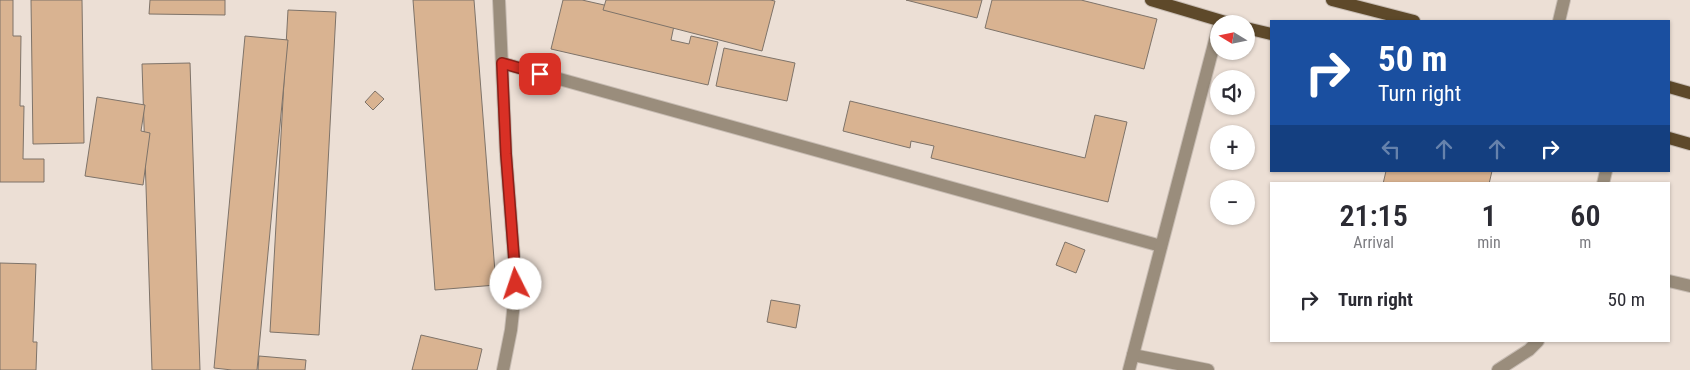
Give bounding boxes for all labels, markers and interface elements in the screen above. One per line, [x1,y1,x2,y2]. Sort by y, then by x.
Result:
north arrow [1210,15,1255,60]
map controls [1210,15,1255,225]
text: 50 m [1378,39,1447,80]
icon: right [1295,40,1360,105]
pin [519,53,561,95]
icon: arrive [526,60,554,88]
button: sound [1210,70,1255,115]
text: Turn right [1378,81,1461,106]
button: + [1210,125,1255,170]
icon: left [1377,135,1405,163]
icon: ahead [1430,135,1458,163]
icon: ahead [1483,135,1511,163]
icon: right [1536,135,1564,163]
button: − [1210,180,1255,225]
text: 21:15 [1340,198,1408,233]
text: 1 [1482,198,1497,233]
text: 60 [1570,198,1600,233]
text: Arrival [1353,233,1394,252]
text: min [1477,233,1501,252]
text: m [1579,233,1591,252]
position arrow [489,257,541,309]
icon: right [1295,286,1323,314]
text: Turn right [1338,288,1413,311]
text: 50 m [1608,288,1645,311]

